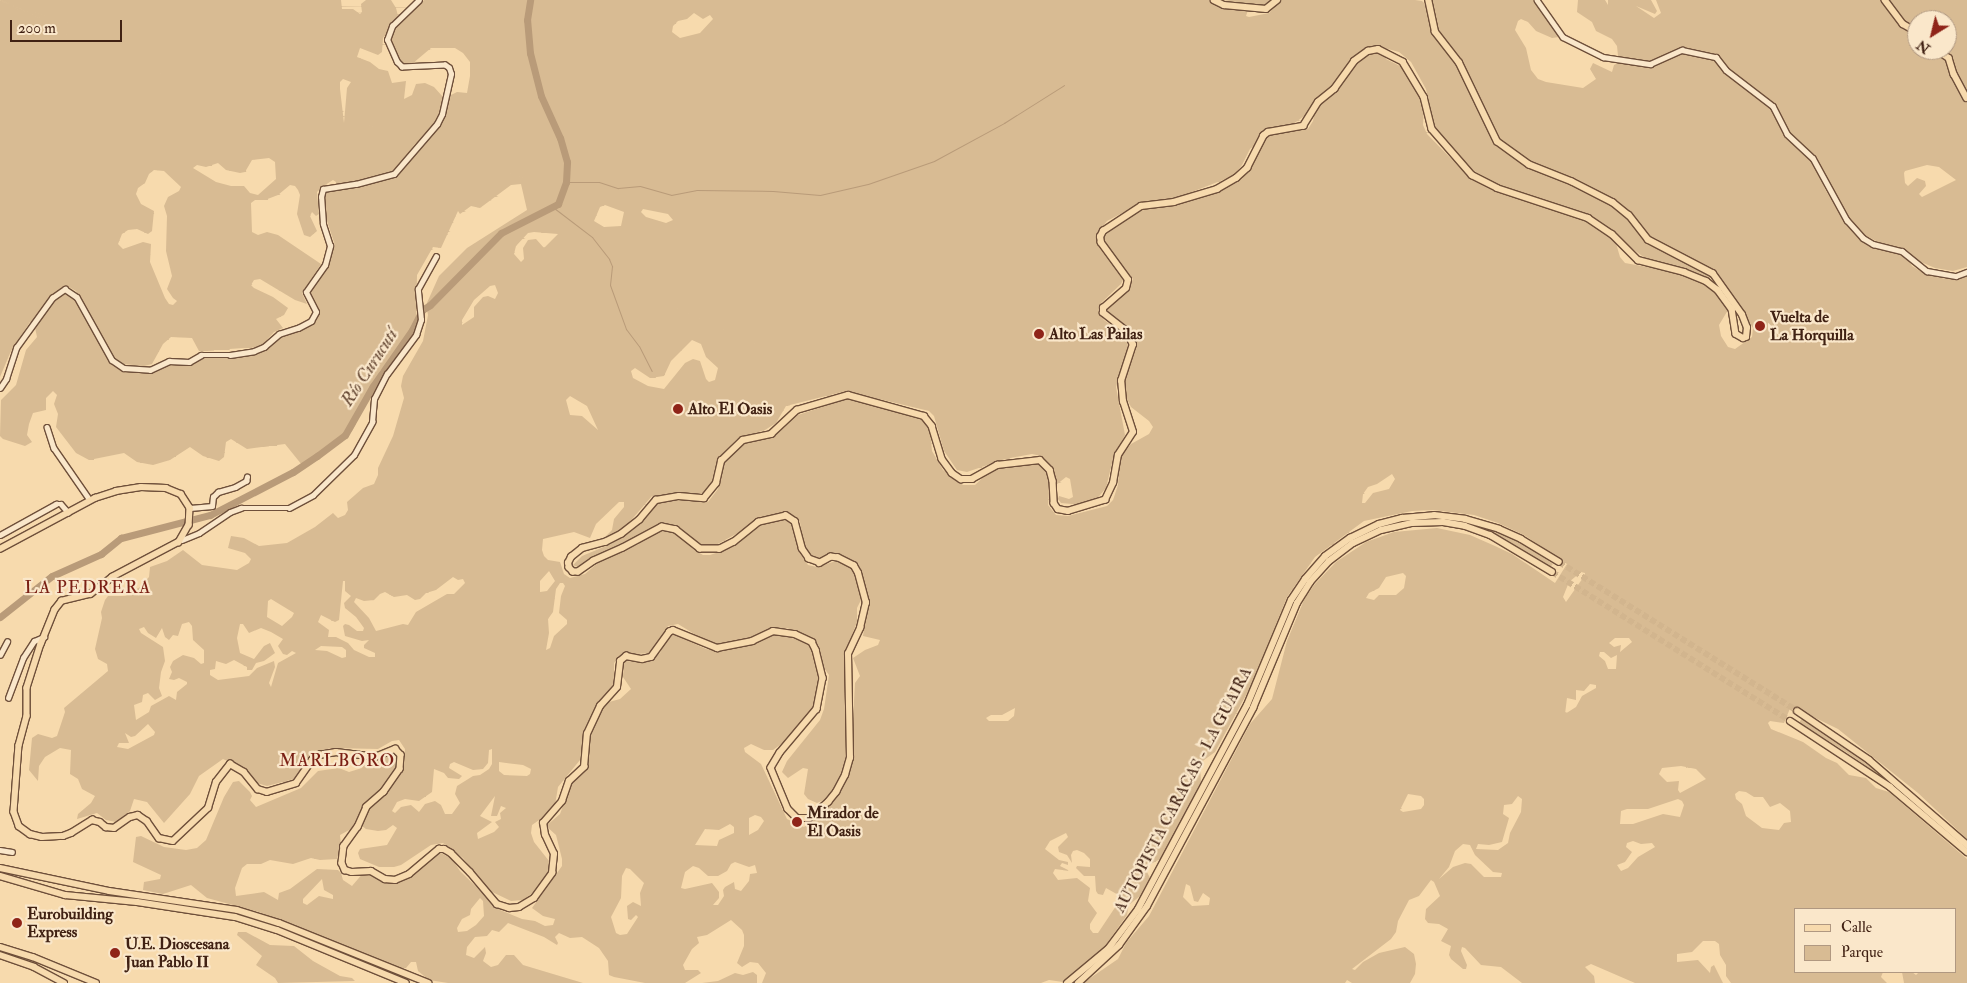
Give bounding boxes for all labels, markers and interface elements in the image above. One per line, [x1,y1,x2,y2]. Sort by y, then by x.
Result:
scale bar [12,10,125,42]
north arrow [1907,10,1957,60]
text: 200 m [18,19,56,38]
text: N [1913,36,1934,57]
place label: Vuelta de La Horquilla [1770,307,1854,345]
marker: Vuelta de La Horquilla [1754,320,1766,332]
place label: Alto Las Pailas [1049,324,1142,344]
water label: Río Curucutí [337,325,403,411]
marker: Alto Las Pailas [1033,328,1045,340]
place label: Alto El Oasis [688,399,772,419]
marker: Alto El Oasis [672,403,684,415]
district label: LA PEDRERA [23,577,153,599]
street label: AUTOPISTA CARACAS - LA GUAIRA [1110,664,1256,916]
district label: MARLBORO [278,750,396,772]
place label: Mirador de El Oasis [807,803,879,841]
marker: Mirador de El Oasis [791,816,803,828]
place label: Eurobuilding Express [27,904,113,942]
legend [1794,908,1957,973]
marker: Eurobuilding Express [11,917,23,929]
text: Calle [1841,918,1872,937]
place label: U.E. Dioscesana Juan Pablo II [125,934,229,972]
text: Parque [1841,943,1883,962]
marker: U.E. Dioscesana Juan Pablo II [109,947,121,959]

